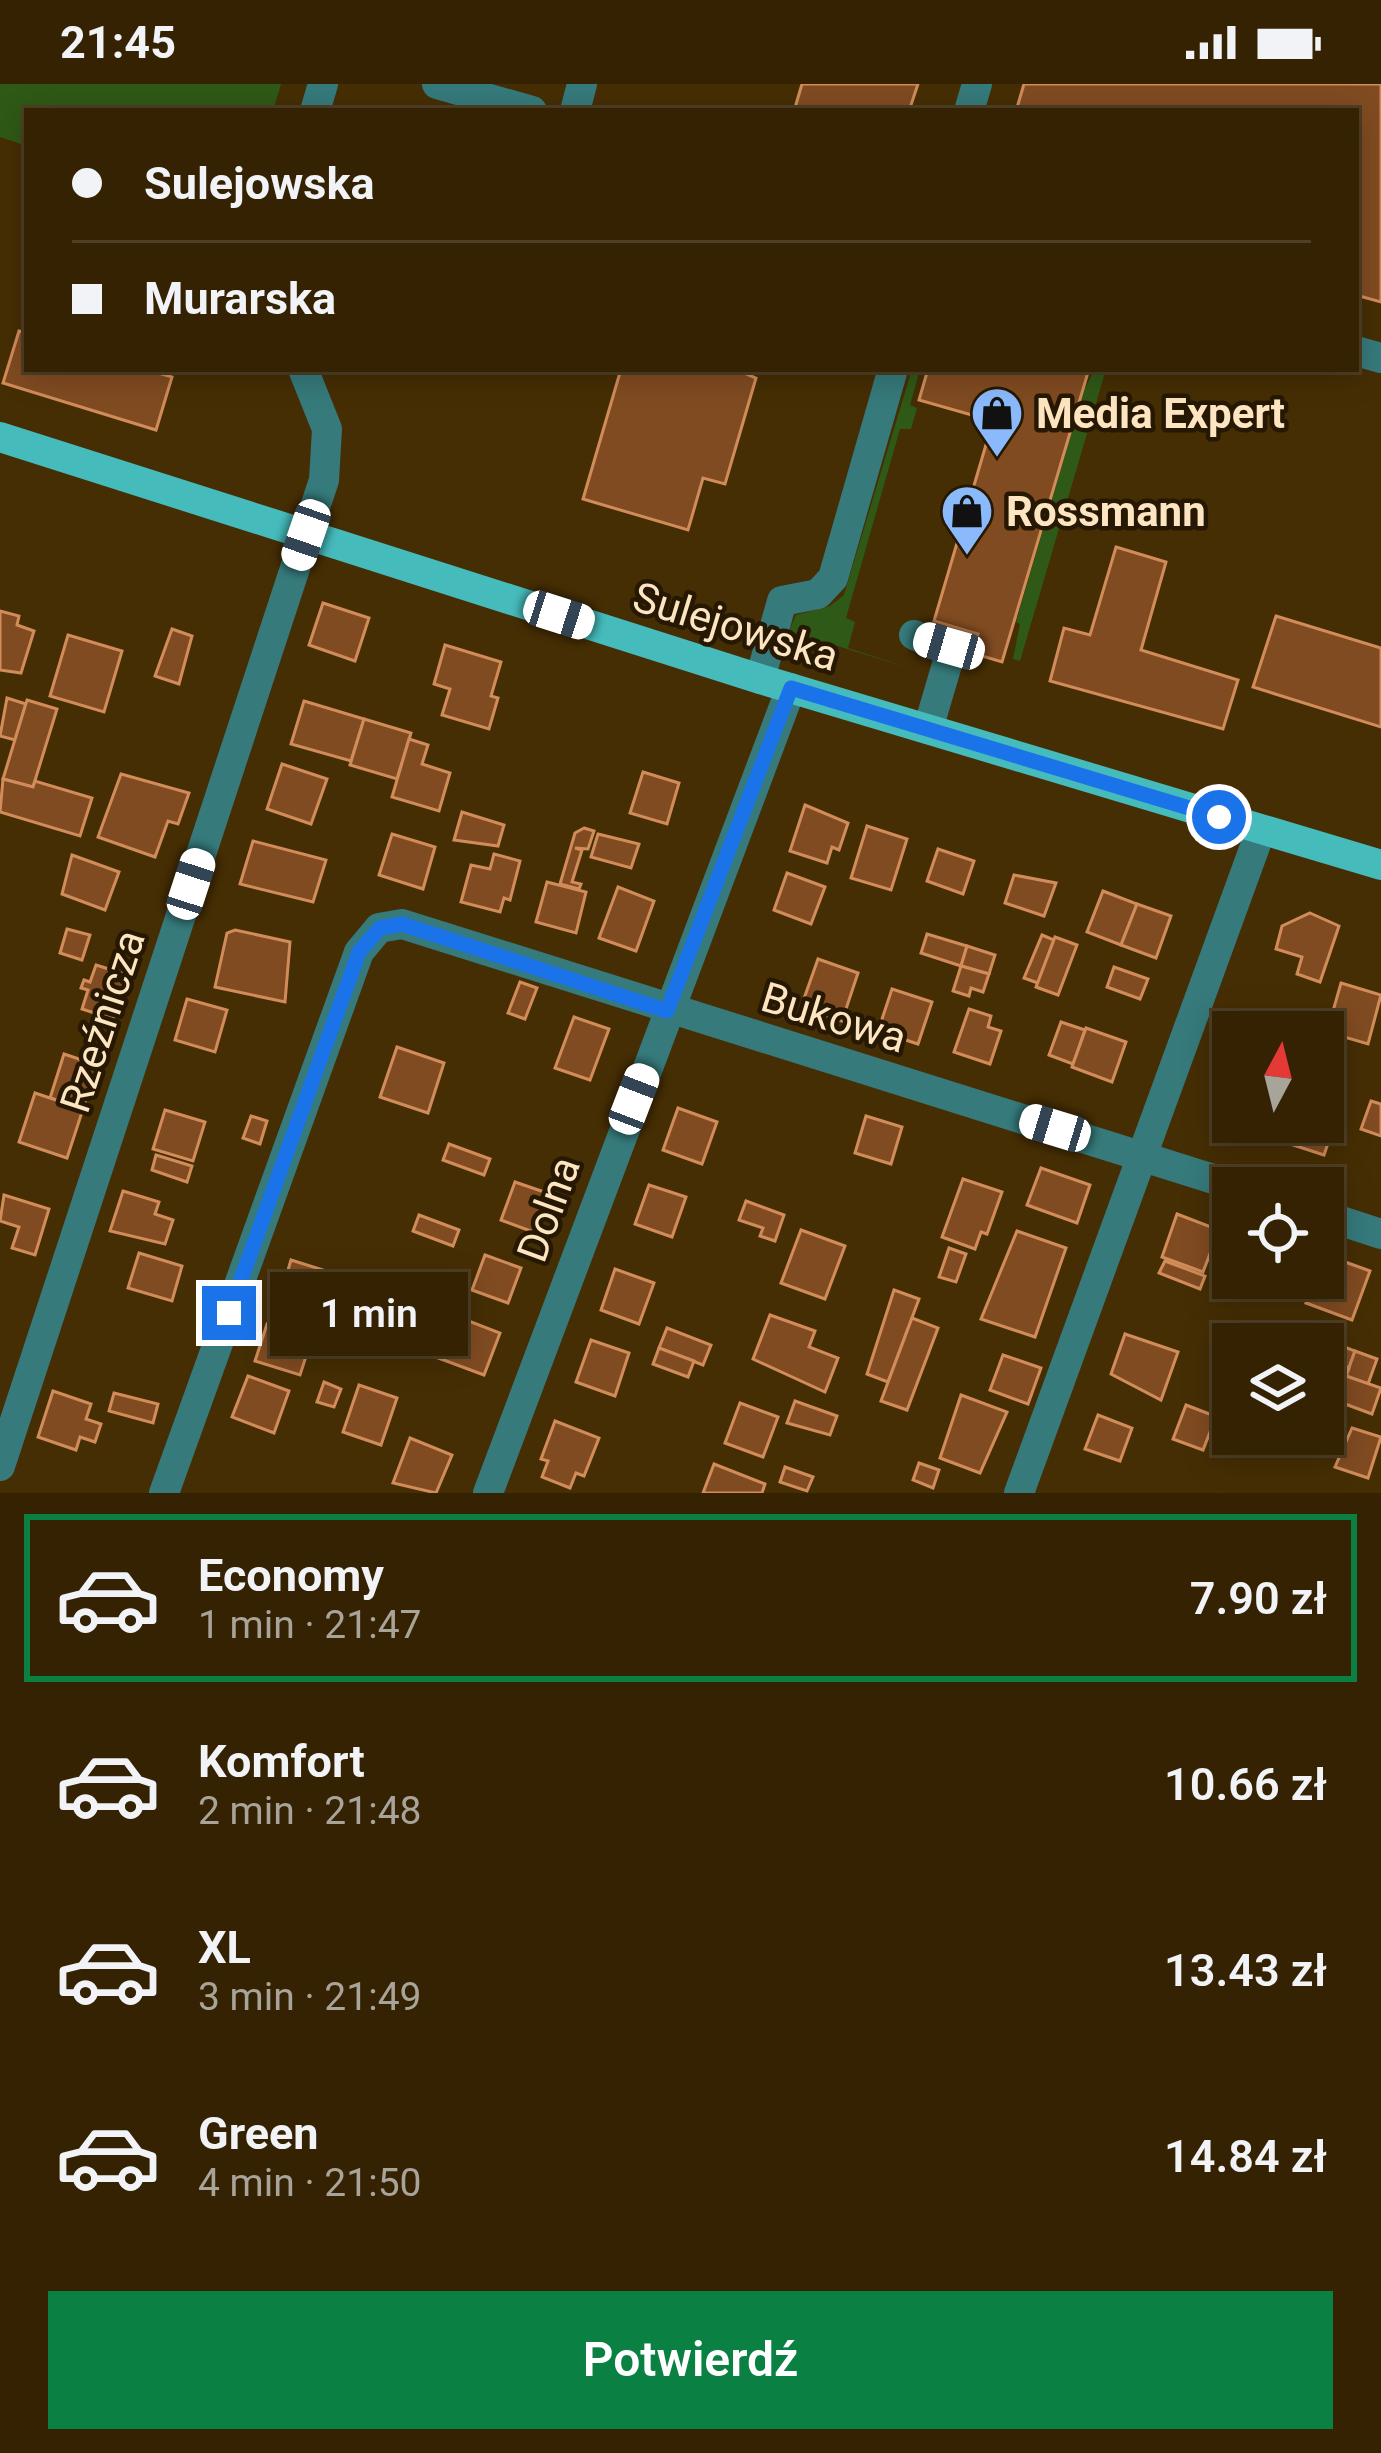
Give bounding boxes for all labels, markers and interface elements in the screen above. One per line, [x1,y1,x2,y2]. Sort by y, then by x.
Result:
text: 21:45 [60,16,176,69]
text: Sulejowska [144,157,375,210]
text: Murarska [144,272,336,325]
shop icon: Media Expert [969,385,1025,459]
place label: Media Expert [1036,389,1285,438]
shop icon: Rossmann [939,483,995,557]
place label: Rossmann [1006,487,1206,536]
car [277,495,335,575]
street label: Sulejowska [627,572,844,681]
car [519,587,599,643]
car [909,619,989,673]
route start [1192,790,1246,844]
car [163,844,219,924]
street label: Rzeźnicza [50,924,155,1118]
street label: Bukowa [755,972,912,1063]
north arrow [1212,1011,1344,1143]
map controls [1212,1011,1344,1455]
car [604,1059,664,1139]
car [1015,1100,1095,1156]
street label: Dolna [507,1150,590,1268]
button: locate [1212,1167,1344,1299]
callout: 1 min [271,1271,469,1355]
route end [202,1286,256,1340]
text: 1 min [320,1291,418,1337]
button: layers [1212,1323,1344,1455]
icon: car [54,1544,162,1652]
text: Economy [198,1549,384,1602]
text: 7.90 zł [1190,1572,1327,1625]
text: 1 min · 21:47 [198,1602,421,1648]
icon: car [54,1730,162,1838]
text: Komfort [198,1735,365,1788]
text: 10.66 zł [1164,1758,1327,1811]
text: 2 min · 21:48 [198,1788,421,1834]
icon: car [54,1916,162,2024]
text: XL [198,1921,251,1974]
text: 13.43 zł [1164,1944,1327,1997]
text: 3 min · 21:49 [198,1974,421,2020]
icon: car [54,2102,162,2210]
text: Green [198,2107,319,2160]
text: 14.84 zł [1164,2130,1327,2183]
text: 4 min · 21:50 [198,2160,421,2206]
button: Potwierdź [48,2291,1333,2429]

